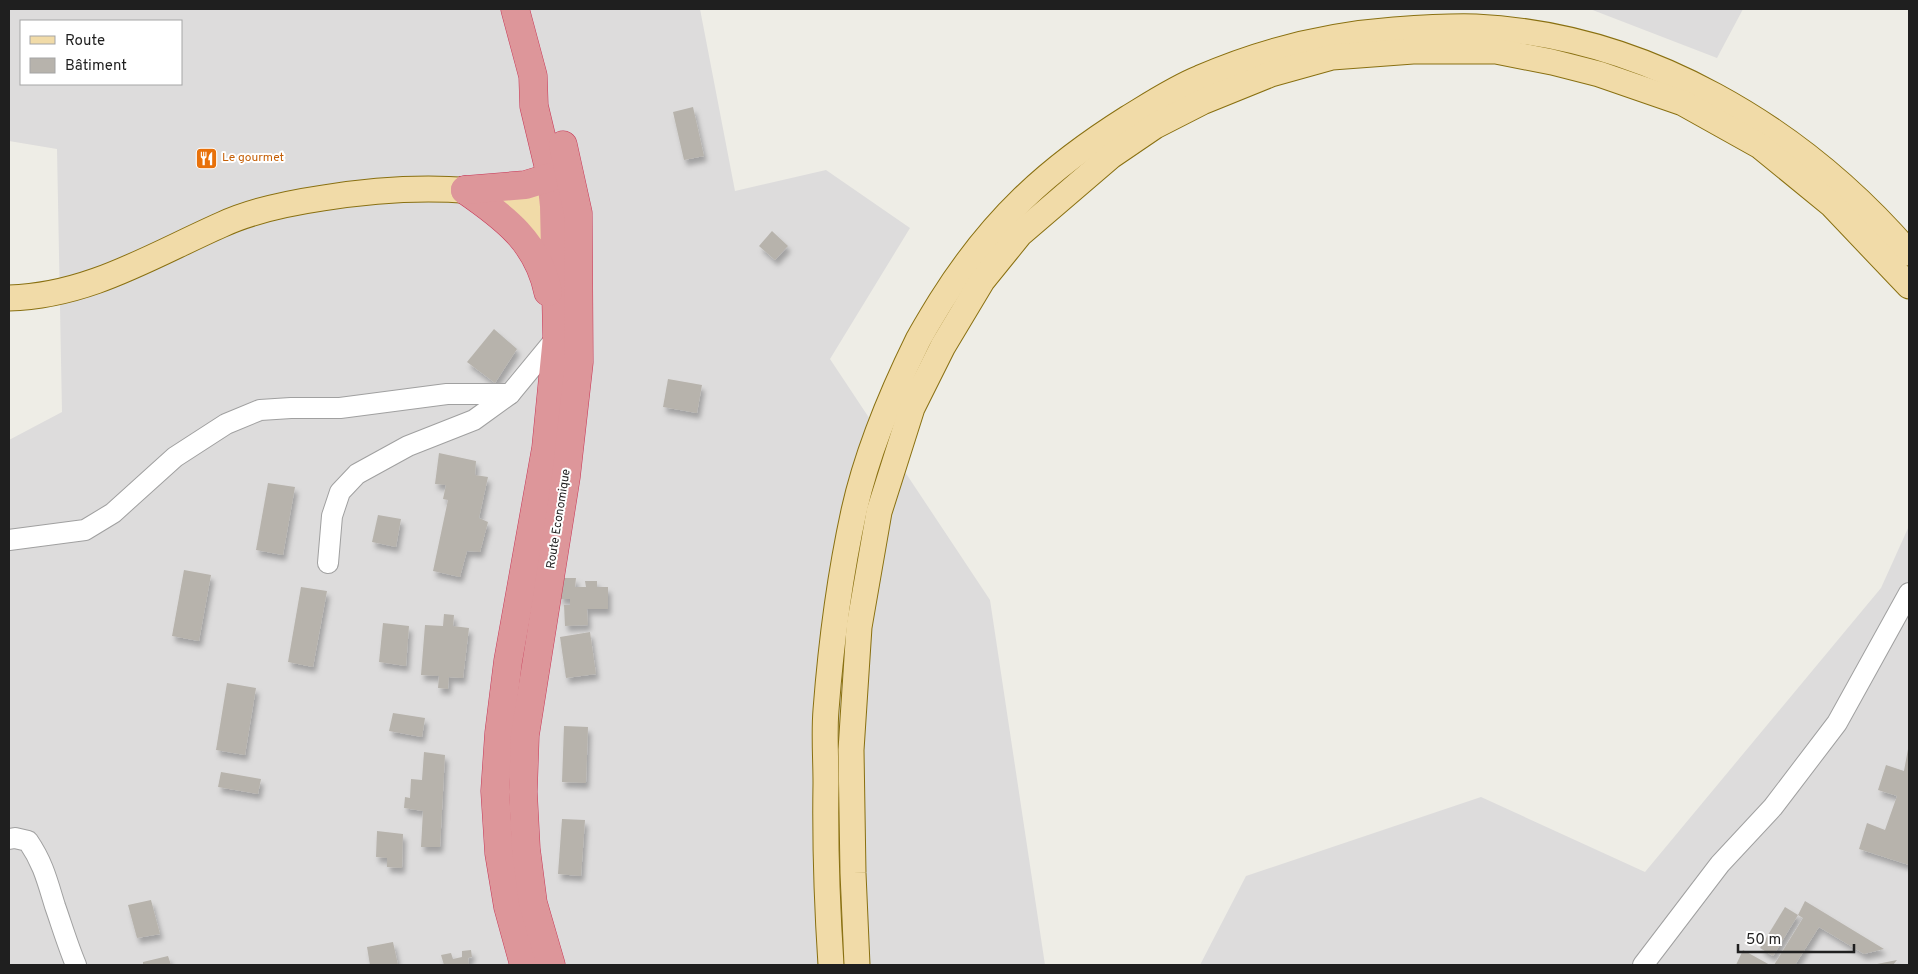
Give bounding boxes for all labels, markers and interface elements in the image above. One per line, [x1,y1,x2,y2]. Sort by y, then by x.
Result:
legend [20,20,182,85]
text: Route [65,32,105,51]
text: Bâtiment [65,57,127,76]
restaurant icon: Le gourmet [194,146,218,170]
place label: Le gourmet [222,150,284,166]
street label: Route Economique [543,468,575,570]
scale bar [1738,922,1854,954]
text: 50 m [1746,931,1781,950]

